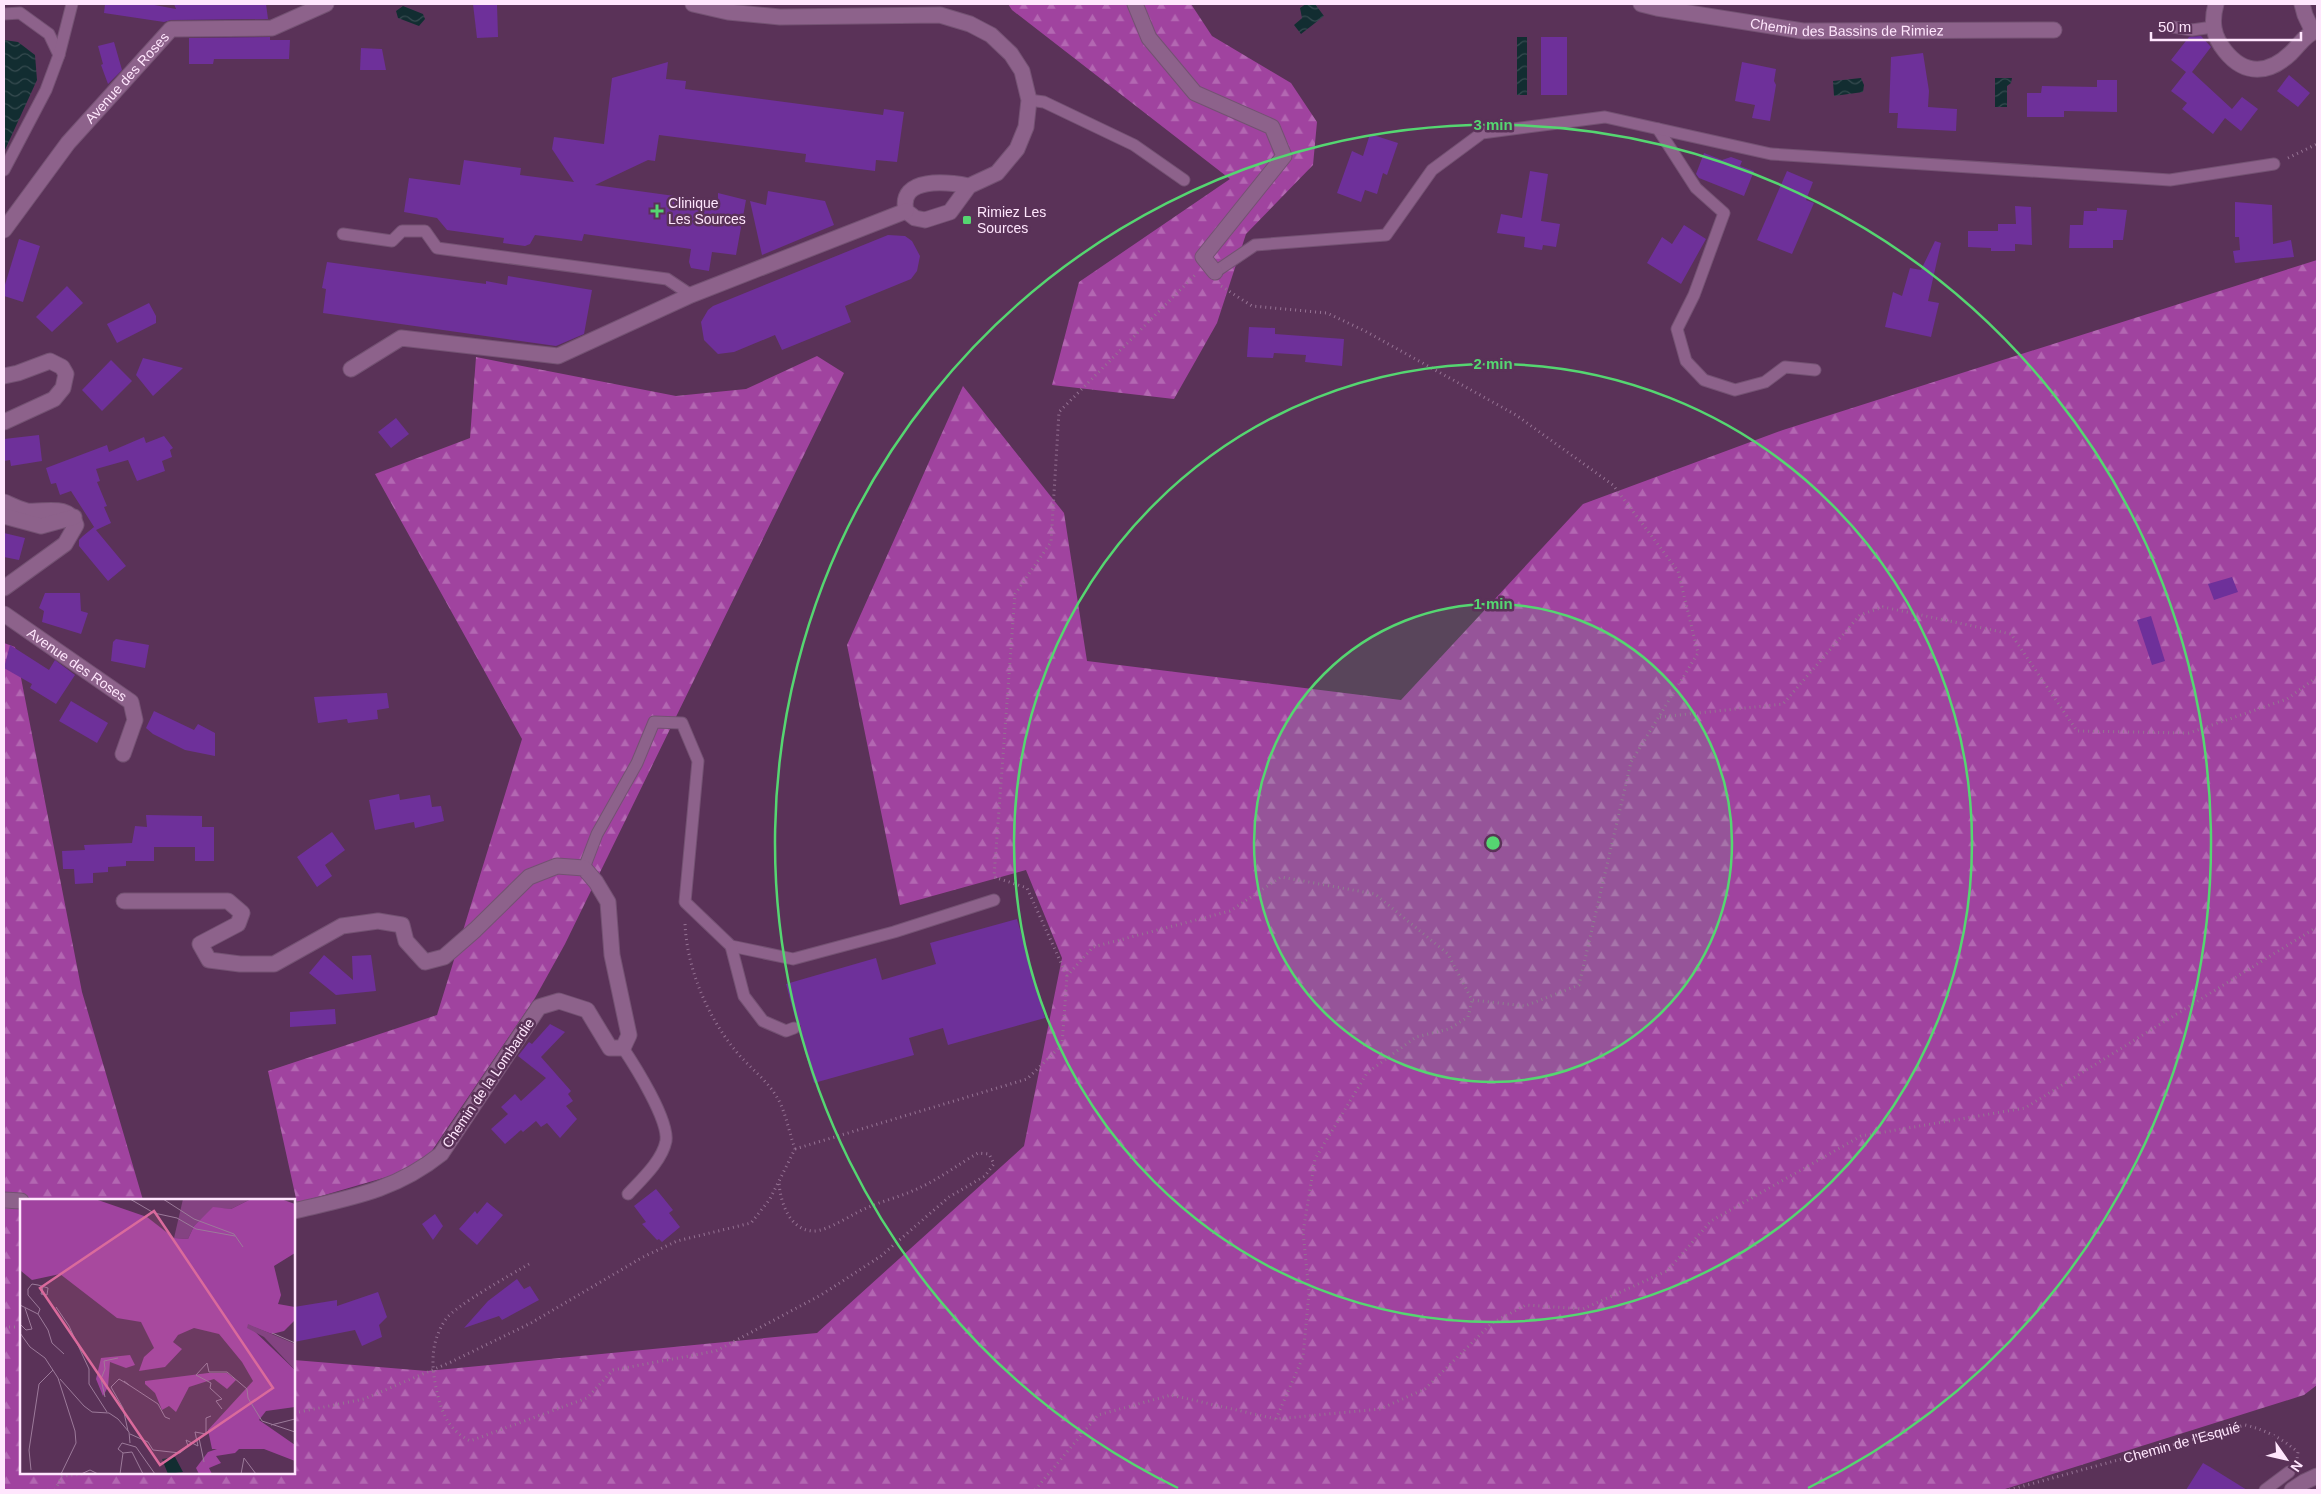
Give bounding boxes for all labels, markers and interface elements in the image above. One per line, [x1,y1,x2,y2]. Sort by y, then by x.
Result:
scale bar [2151,10,2301,42]
street label: Chemin des Bassins de Rimiez [1749,15,1944,39]
text: 50 m [2158,18,2191,35]
street label: Avenue des Roses [82,29,172,127]
text: 3 min [1473,116,1513,133]
place label: Clinique Les Sources [668,195,746,227]
marker: Clinique Les Sources [650,204,664,218]
place label: Rimiez Les Sources [977,204,1046,236]
marker: Rimiez Les Sources [961,214,973,226]
text: 2 min [1473,355,1513,372]
text: 1 min [1473,595,1513,612]
street label: Avenue des Roses [24,625,130,705]
centre of rings [1484,834,1502,852]
street label: Chemin de la Lombardie [439,1015,537,1151]
inset map [20,1199,295,1474]
street label: Chemin de l'Esquié [2121,1419,2242,1466]
north arrow [2261,1434,2311,1484]
text: N [2287,1458,2306,1475]

